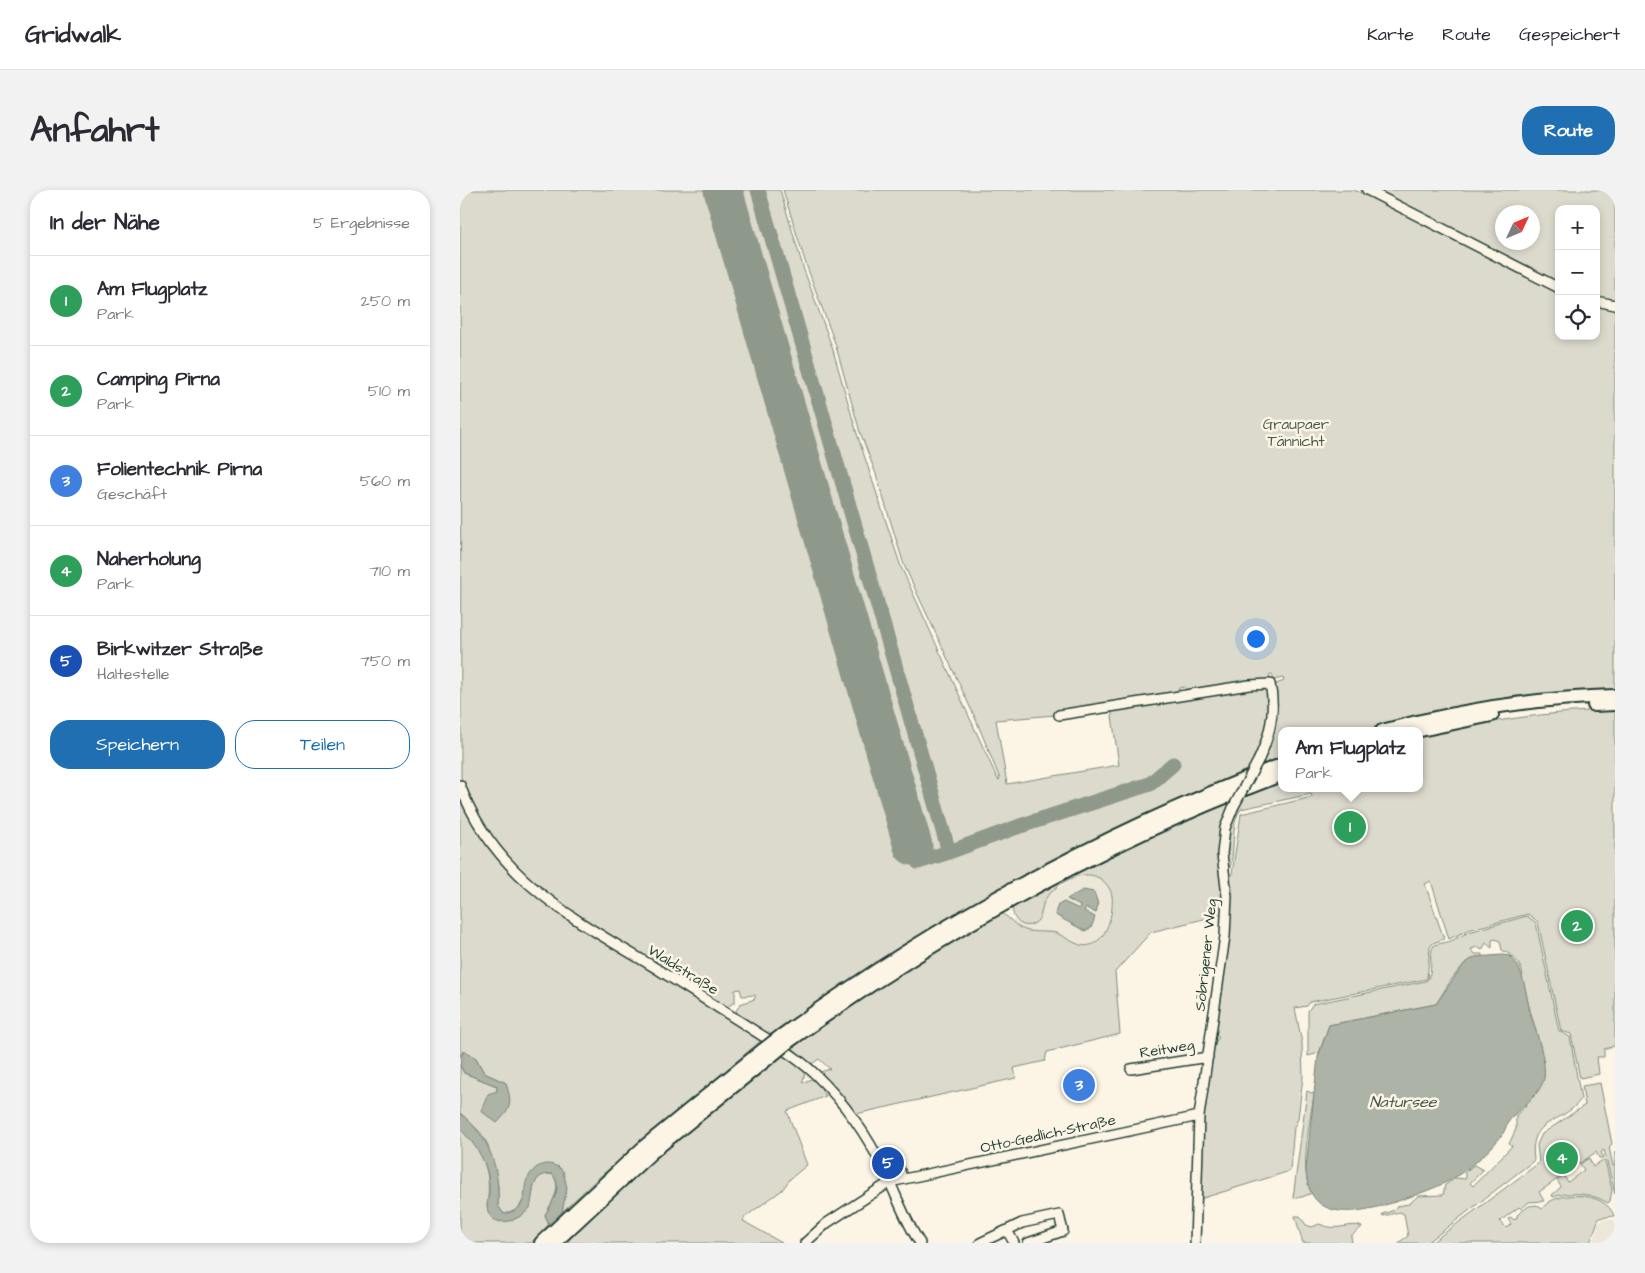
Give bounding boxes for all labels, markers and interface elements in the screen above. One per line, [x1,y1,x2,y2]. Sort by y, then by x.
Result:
text: Gridwalk [25,18,121,52]
text: Karte [1367,22,1414,47]
text: Route [1442,22,1491,47]
text: Gespeichert [1519,22,1620,47]
text: Anfahrt [30,106,159,155]
button: Route [1522,106,1615,155]
north arrow [1495,205,1540,250]
map controls [1555,205,1600,340]
button: + [1555,205,1600,250]
text: In der Nähe [50,208,160,237]
text: 5 Ergebnisse [313,212,410,234]
button: − [1555,250,1600,295]
text: Am Flugplatz [97,276,207,303]
text: 1 [65,290,67,312]
text: 250 m [361,290,410,312]
button: locate [1555,295,1600,340]
text: Park [97,303,134,325]
text: Camping Pirna [97,366,220,393]
text: 2 [61,380,71,402]
text: 510 m [368,380,410,402]
text: Park [97,393,134,415]
park label: Graupaer Tännicht [1263,414,1329,452]
text: Folientechnik Pirna [97,456,262,483]
text: 3 [62,470,70,492]
text: 560 m [360,470,410,492]
text: Geschäft [97,483,167,505]
text: Naherholung [97,546,201,573]
text: 4 [61,560,71,582]
text: 710 m [369,560,410,582]
text: Park [97,573,134,595]
your location [1243,626,1269,652]
text: Birkwitzer Straße [97,636,263,663]
text: 5 [60,650,72,672]
text: 750 m [360,650,410,672]
text: Haltestelle [97,663,169,685]
button: Speichern [50,720,225,769]
button: Teilen [235,720,410,769]
popup [1278,727,1423,792]
text: Am Flugplatz [1295,735,1406,762]
text: Park [1295,762,1332,784]
pin: 1 [1334,808,1366,846]
street label: Söbrigener Weg [1190,898,1223,1012]
pin: 2 [1561,907,1593,945]
street label: Waldstraße [643,940,723,1000]
street label: Reitweg [1138,1034,1196,1065]
pin: 3 [1063,1066,1095,1104]
water label: Natursee [1370,1091,1438,1113]
street label: Otto-Gedlich-Straße [978,1109,1118,1159]
pin: 4 [1546,1139,1578,1177]
pin: 5 [872,1144,904,1182]

